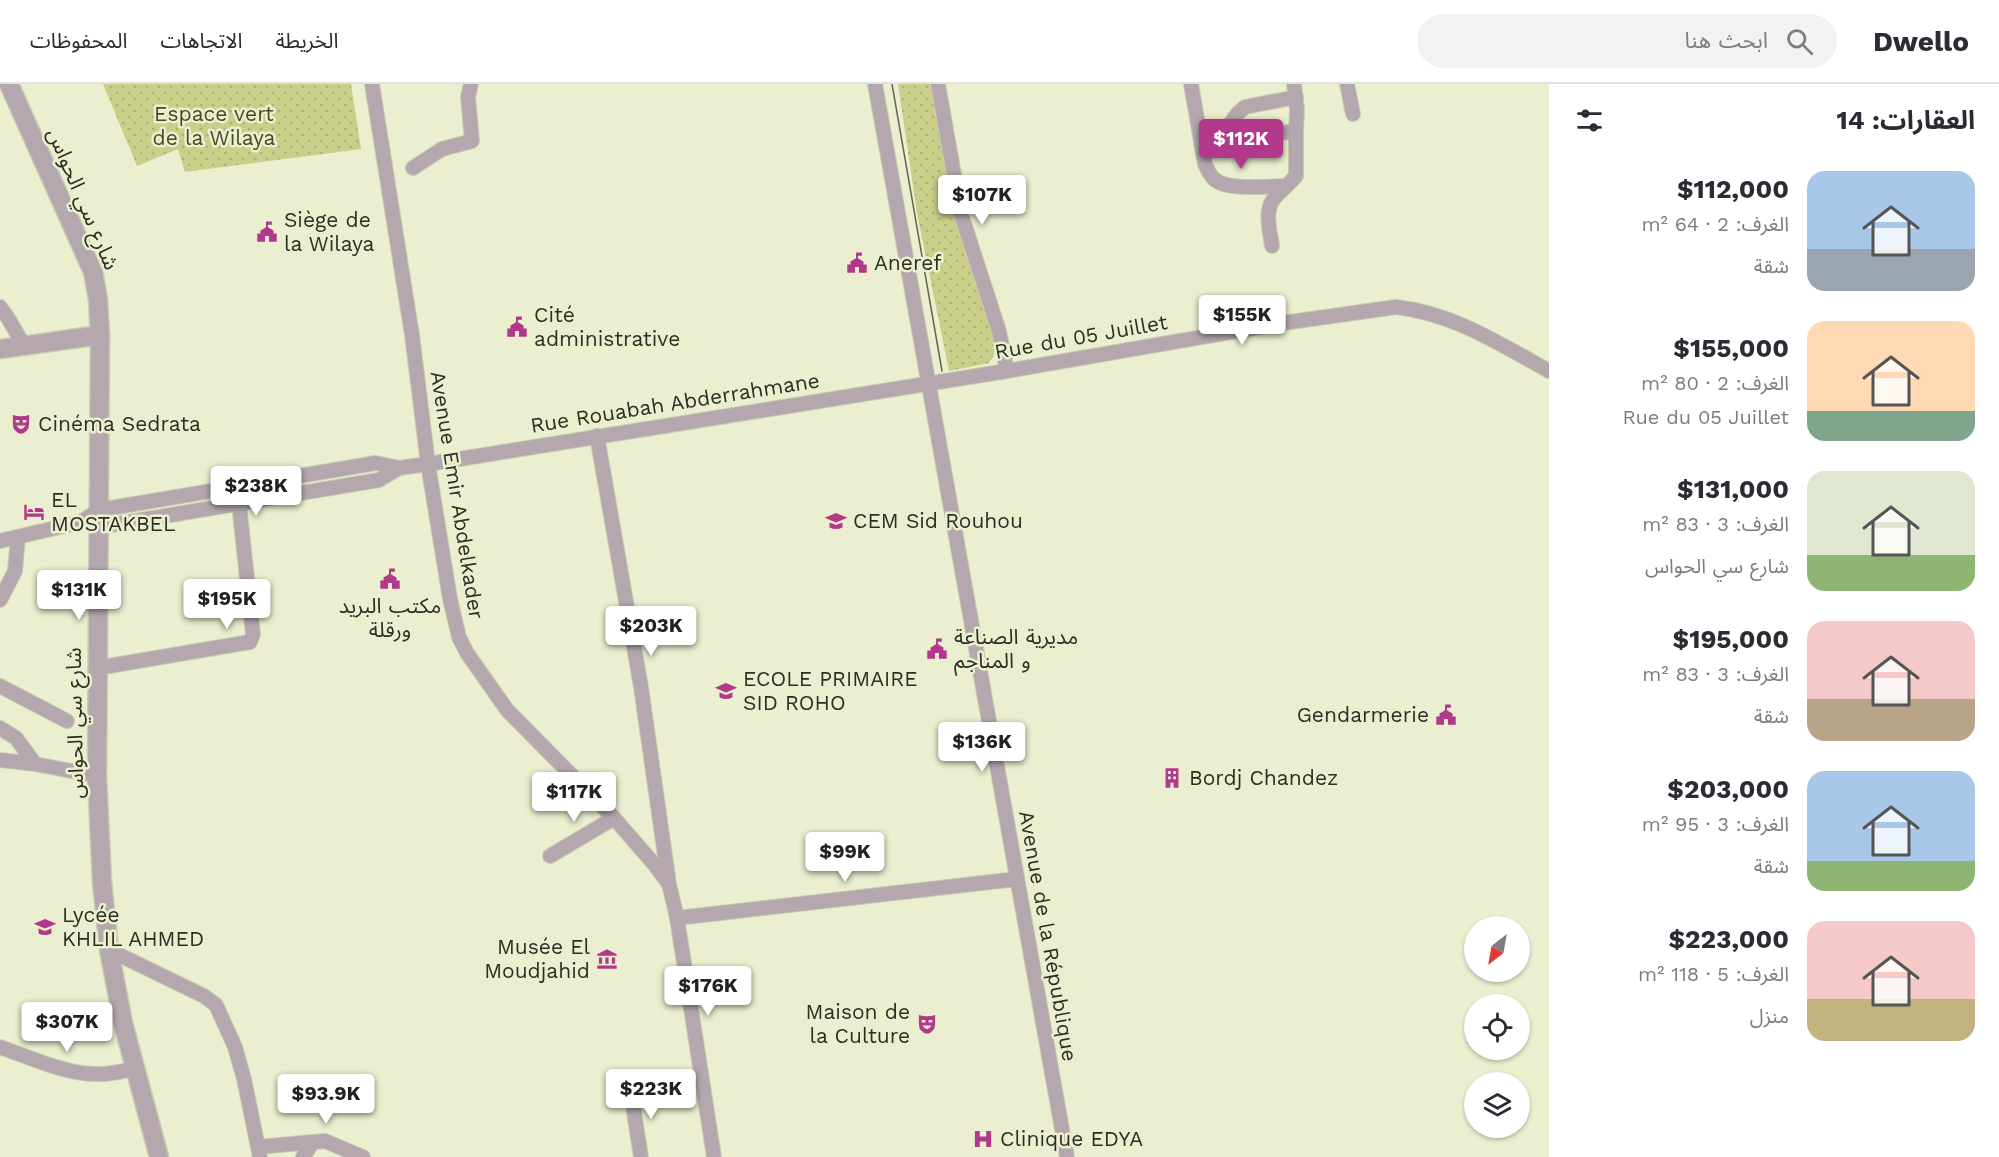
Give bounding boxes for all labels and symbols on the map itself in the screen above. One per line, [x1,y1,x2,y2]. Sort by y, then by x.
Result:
park label: Espace vert de la Wilaya [153,101,276,150]
pin: $112K [1199,119,1283,170]
street label: شارع سي الحواس [39,124,125,275]
pin: $107K [940,175,1024,226]
place label: Siège de la Wilaya [284,207,375,256]
public building icon: Siège de la Wilaya [255,220,279,244]
place label: Aneref [874,250,941,275]
public building icon: Aneref [845,251,869,275]
pin: $155K [1200,295,1284,346]
place label: Cité administrative [534,302,680,351]
street label: Rue du 05 Juillet [993,309,1169,364]
public building icon: Cité administrative [505,315,529,339]
street label: Rue Rouabah Abderrahmane [529,367,821,438]
street label: Avenue Emir Abdelkader [426,369,490,621]
place label: Cinéma Sedrata [38,411,201,436]
theatre icon: Cinéma Sedrata [9,412,33,436]
pin: $238K [214,466,298,517]
place label: EL MOSTAKBEL [51,487,176,536]
hotel icon: EL MOSTAKBEL [22,500,46,524]
place label: CEM Sid Rouhou [853,508,1023,533]
school or university icon: CEM Sid Rouhou [824,509,848,533]
public building icon: مكتب البريد ورقلة [378,567,402,591]
pin: $131K [37,570,121,621]
pin: $195K [185,579,269,630]
place label: مكتب البريد ورقلة [339,593,441,642]
pin: $203K [609,606,693,657]
place label: مديرية الصناعة و المناجم [954,624,1078,676]
public building icon: مديرية الصناعة و المناجم [925,637,949,661]
street label: شارع سي الحواس [61,647,92,799]
place label: ECOLE PRIMAIRE SID ROHO [743,666,918,715]
school or university icon: ECOLE PRIMAIRE SID ROHO [714,679,738,703]
place label: Gendarmerie [1297,702,1429,727]
public building icon: Gendarmerie [1434,703,1458,727]
pin: $136K [940,722,1024,773]
place label: Bordj Chandez [1189,765,1338,790]
building icon: Bordj Chandez [1160,766,1184,790]
pin: $117K [532,772,616,823]
street label: Avenue de la République [1014,809,1083,1063]
pin: $99K [809,832,881,883]
place label: Lycée KHLIL AHMED [62,902,204,951]
school or university icon: Lycée KHLIL AHMED [33,915,57,939]
north arrow [1464,916,1530,982]
place label: Musée El Moudjahid [484,934,591,983]
museum icon: Musée El Moudjahid [595,947,619,971]
pin: $176K [666,966,750,1017]
place label: Maison de la Culture [806,999,910,1048]
pin: $307K [25,1002,109,1053]
theatre icon: Maison de la Culture [915,1012,939,1036]
pin: $223K [609,1069,693,1120]
pin: $93.9K [277,1074,375,1125]
place label: Clinique EDYA [1000,1126,1143,1151]
hospital icon: Clinique EDYA [971,1127,995,1151]

